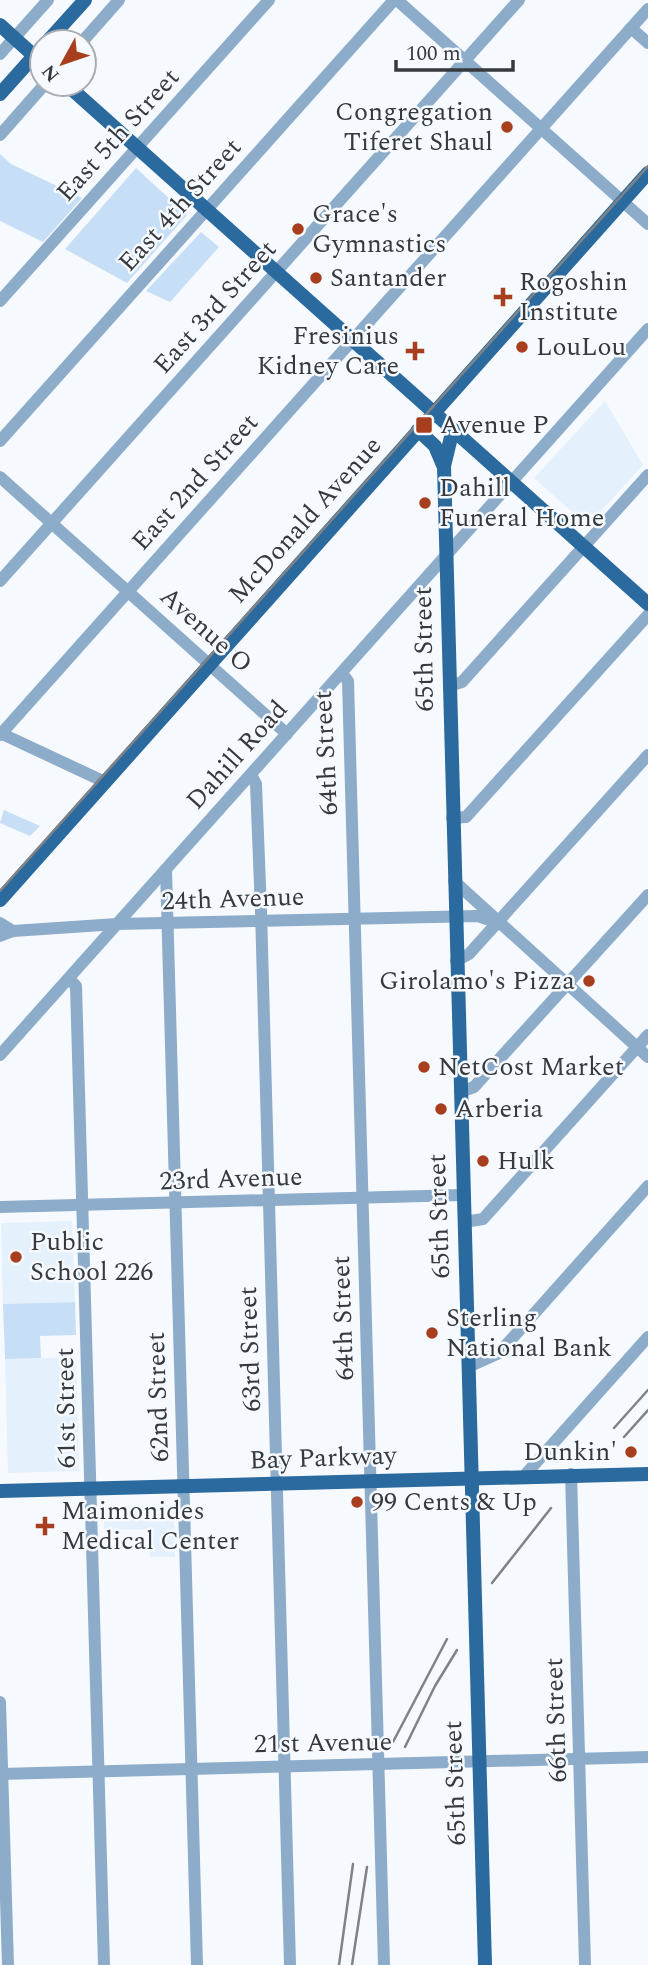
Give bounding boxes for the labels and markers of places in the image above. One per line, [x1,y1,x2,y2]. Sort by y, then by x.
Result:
place label: Congregation Tiferet Shaul [335,92,493,162]
marker: Congregation Tiferet Shaul [499,119,515,135]
place label: Grace's Gymnastics [312,194,447,264]
marker: Grace's Gymnastics [290,221,306,237]
place label: Santander [330,258,447,298]
place label: Rogoshin Institute [519,262,628,332]
marker: Santander [308,270,324,286]
marker: Rogoshin Institute [493,287,513,307]
place label: Fresinius Kidney Care [257,316,399,386]
place label: LouLou [536,327,626,367]
marker: LouLou [514,339,530,355]
marker: Fresinius Kidney Care [405,341,425,361]
place label: Avenue P [440,405,549,445]
marker: Avenue P [414,415,434,435]
place label: Dahill Funeral Home [439,468,604,538]
marker: Dahill Funeral Home [417,495,433,511]
place label: Girolamo's Pizza [379,961,575,1001]
marker: Girolamo's Pizza [581,973,597,989]
place label: NetCost Market [438,1047,624,1087]
marker: NetCost Market [416,1059,432,1075]
place label: Arberia [455,1089,544,1129]
marker: Arberia [433,1101,449,1117]
place label: Hulk [497,1141,555,1181]
marker: Hulk [475,1153,491,1169]
place label: Public School 226 [30,1222,153,1292]
marker: Public School 226 [8,1249,24,1265]
place label: Sterling National Bank [446,1298,612,1368]
marker: Sterling National Bank [424,1325,440,1341]
place label: Dunkin' [523,1432,617,1472]
marker: Dunkin' [623,1444,639,1460]
place label: 99 Cents & Up [371,1482,537,1522]
place label: Maimonides Medical Center [61,1491,239,1561]
marker: 99 Cents & Up [349,1494,365,1510]
marker: Maimonides Medical Center [35,1516,55,1536]

